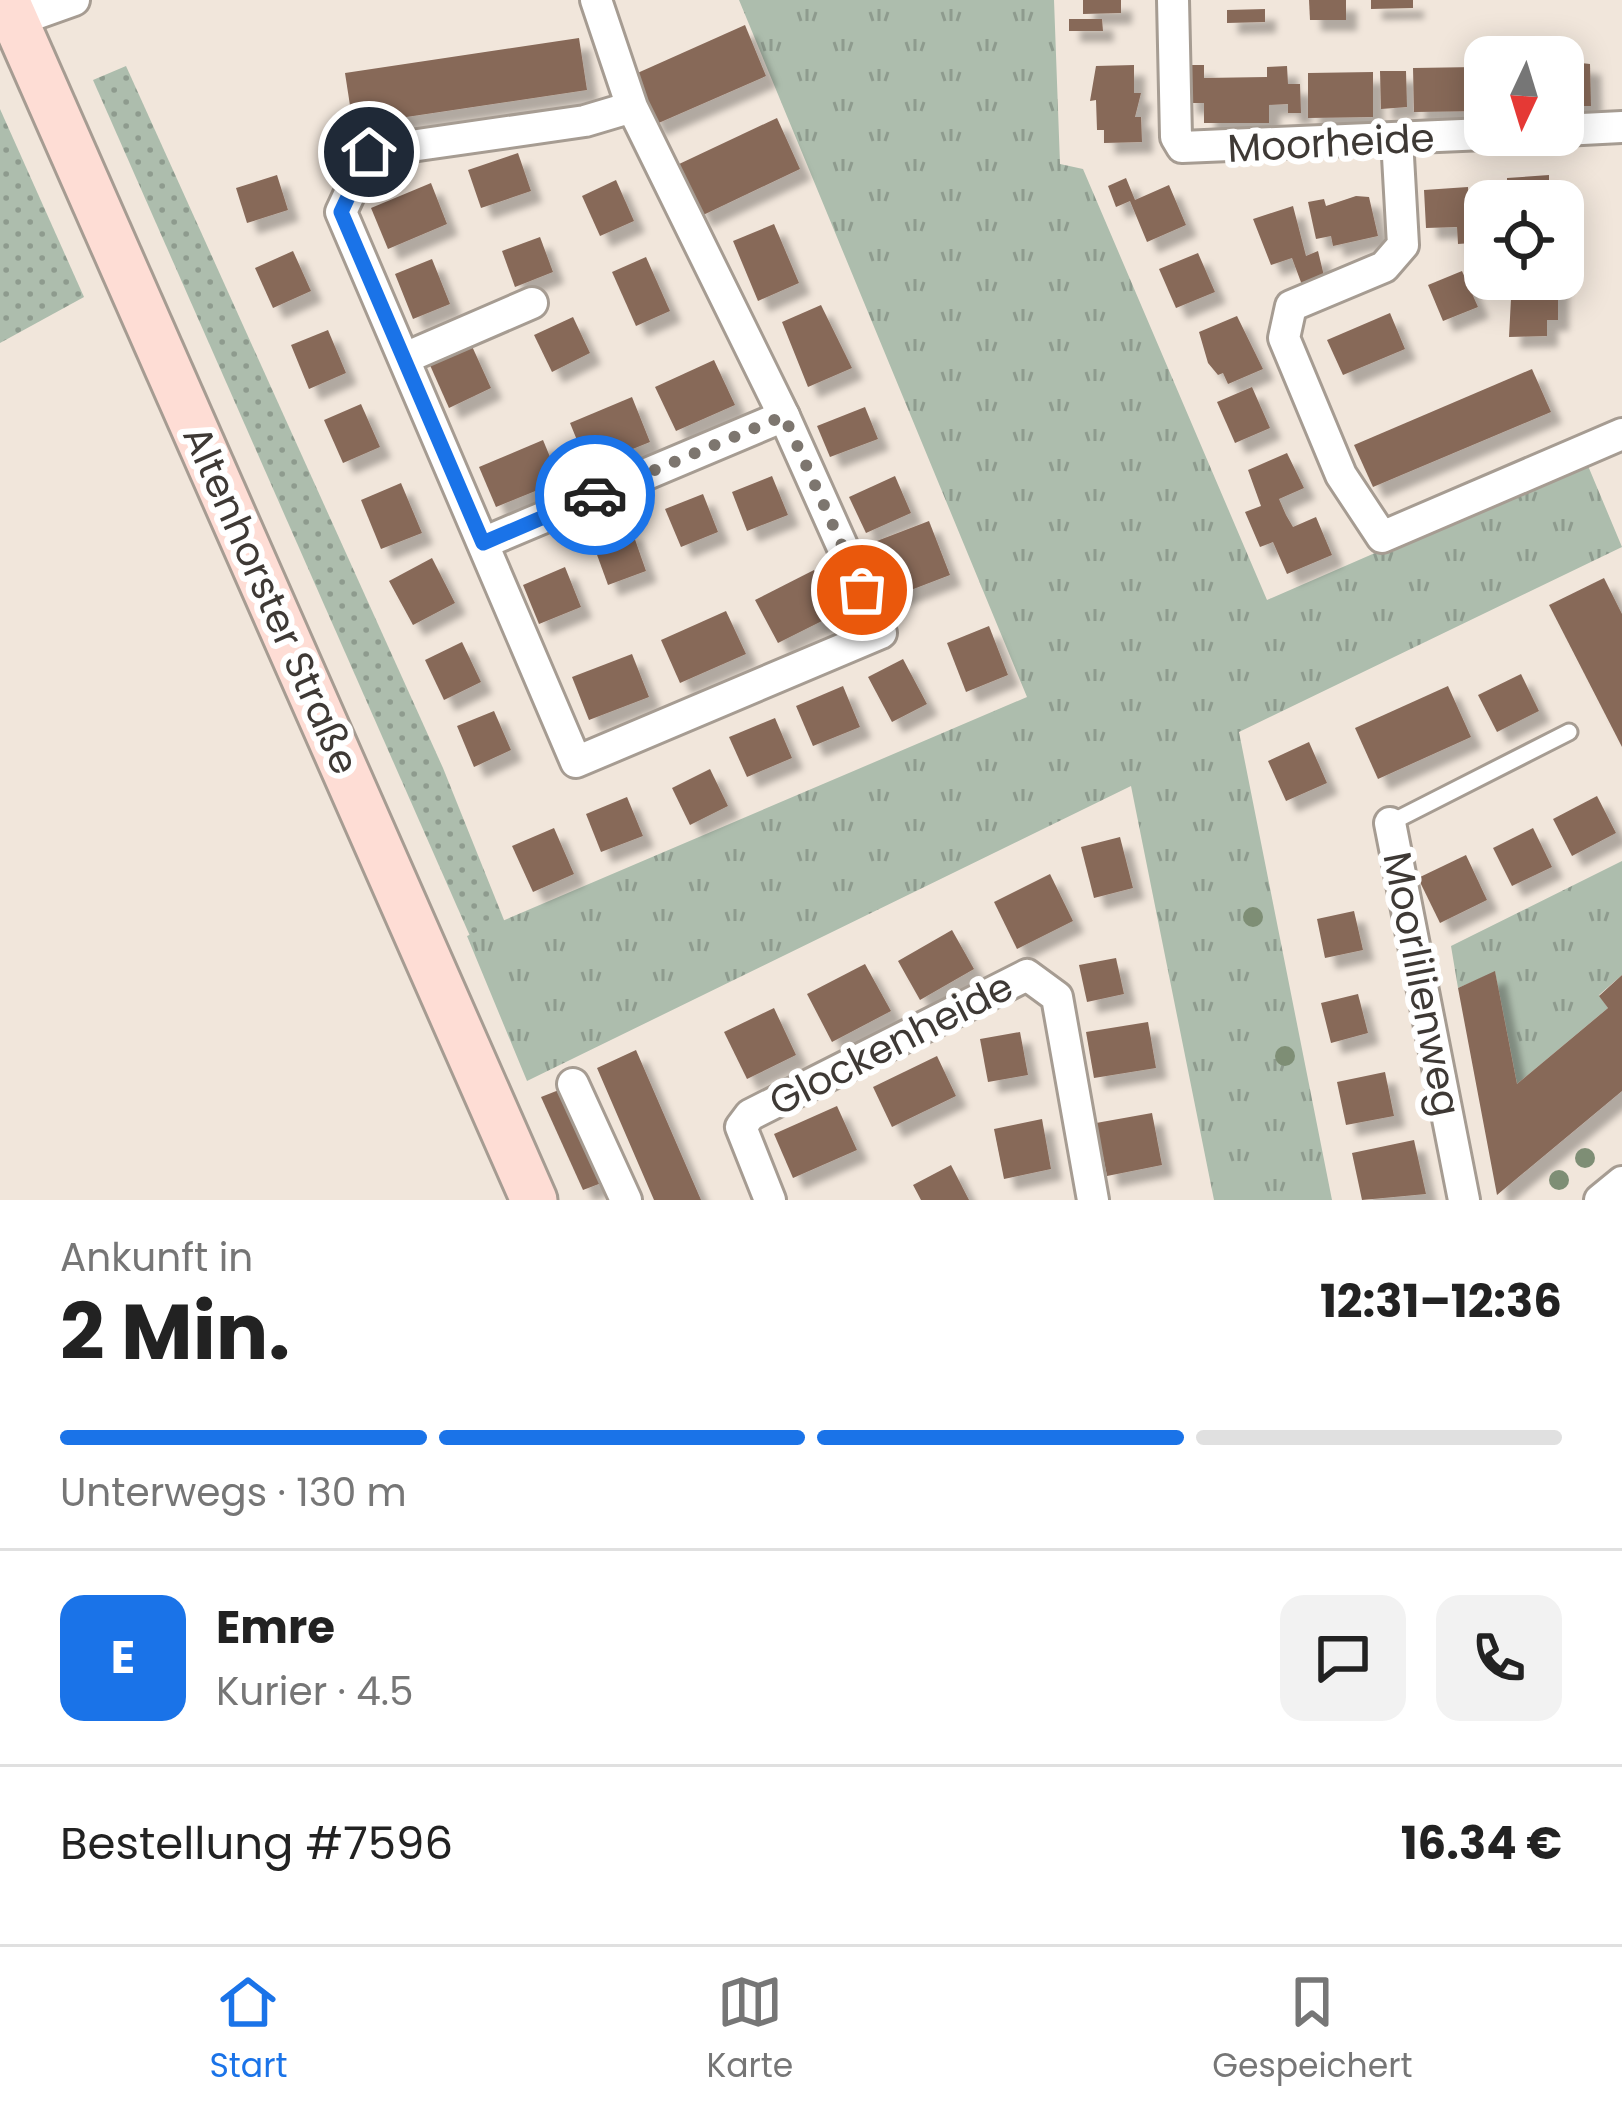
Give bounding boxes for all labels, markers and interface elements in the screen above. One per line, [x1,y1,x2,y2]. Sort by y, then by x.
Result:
north arrow [1464,36,1584,156]
map controls [1464,36,1584,300]
pin [318,101,420,203]
street label: Moorheide [1226,110,1436,176]
icon: home [336,119,402,185]
button: locate [1464,180,1584,300]
street label: Altenhorster Straße [169,417,373,783]
courier [535,435,655,555]
icon: car [562,462,628,528]
pin [811,539,913,641]
icon: bag [829,557,895,623]
street label: Moorlilienweg [1369,847,1475,1121]
street label: Glockenheide [760,959,1022,1129]
text: Ankunft in [60,1230,253,1285]
text: 12:31–12:36 [1320,1270,1562,1333]
text: 2 Min. [60,1277,290,1386]
text: Unterwegs · 130 m [60,1465,407,1520]
button: chat [1280,1595,1406,1721]
button: phone [1436,1595,1562,1721]
text: Emre [216,1596,335,1659]
text: E [111,1626,135,1689]
text: Kurier · 4.5 [216,1664,414,1719]
text: Bestellung #7596 [60,1812,453,1875]
text: 16.34 € [1401,1812,1562,1875]
tab: Start [209,1969,288,2091]
tab: Karte [706,1969,793,2091]
tab: Gespeichert [1212,1969,1412,2091]

